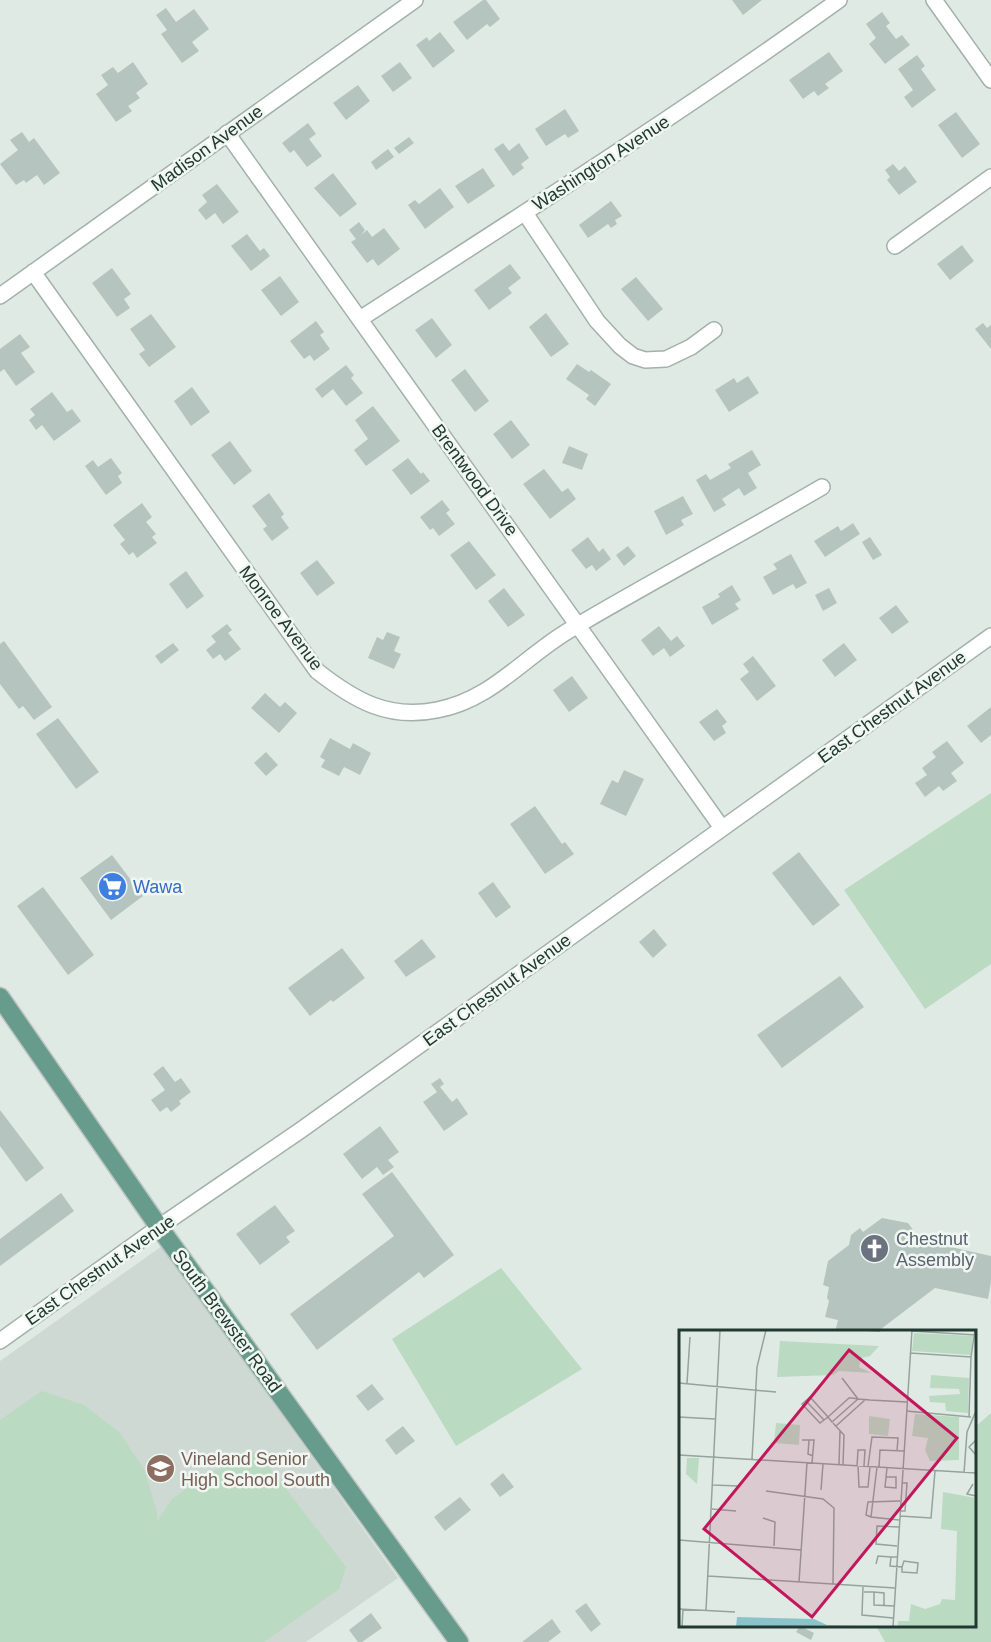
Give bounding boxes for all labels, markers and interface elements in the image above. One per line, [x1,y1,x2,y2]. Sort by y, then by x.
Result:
street label: Madison Avenue [147,101,267,195]
street label: Washington Avenue [529,111,673,215]
street label: Brentwood Drive [428,420,522,540]
street label: Monroe Avenue [235,562,327,674]
street label: East Chestnut Avenue [814,647,970,767]
supermarket icon: Wawa [96,871,128,903]
place label: Wawa [133,877,183,897]
street label: East Chestnut Avenue [419,930,575,1050]
street label: East Chestnut Avenue [21,1211,179,1329]
place label: Chestnut Assembly [896,1229,974,1270]
church icon: Chestnut Assembly [859,1233,891,1265]
street label: South Brewster Road [169,1246,285,1396]
inset map [679,1330,976,1627]
place label: Vineland Senior High School South [181,1449,330,1490]
school or university icon: Vineland Senior High School South [144,1453,176,1485]

